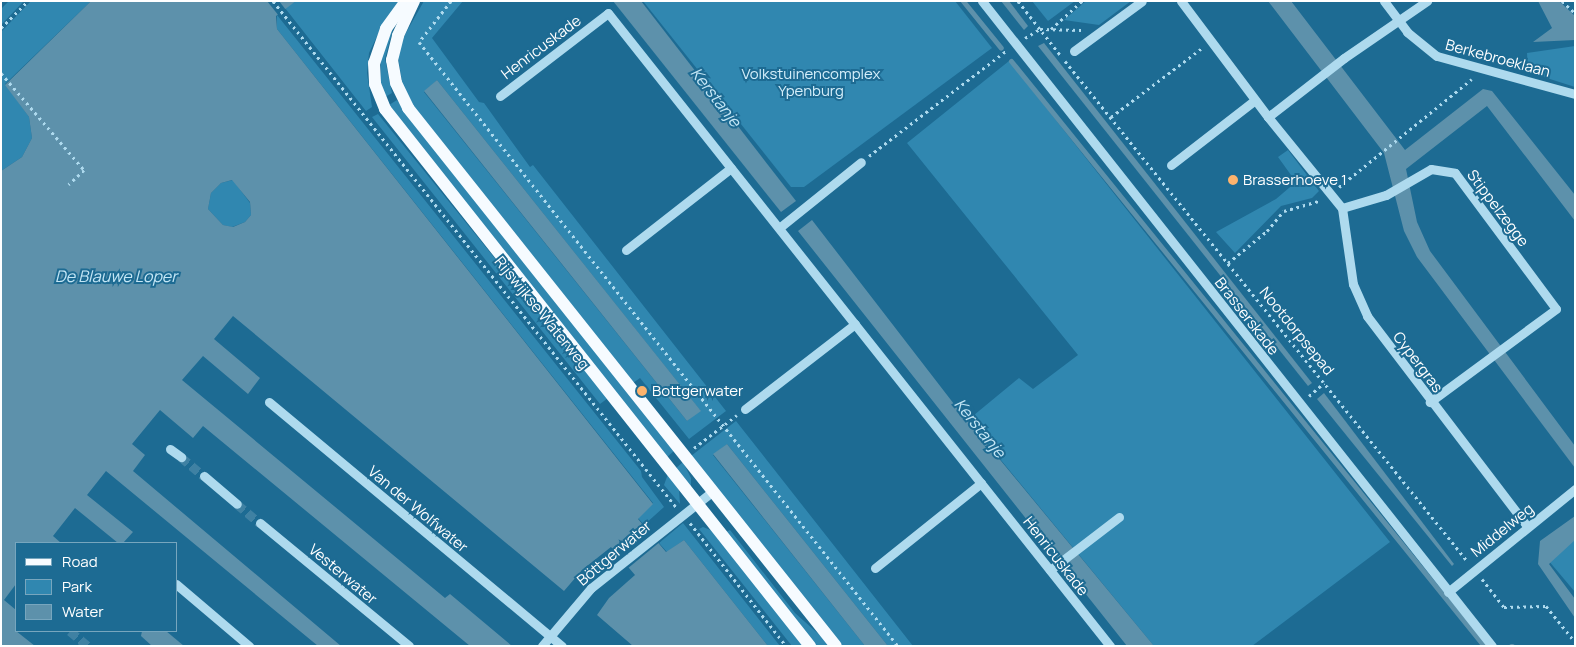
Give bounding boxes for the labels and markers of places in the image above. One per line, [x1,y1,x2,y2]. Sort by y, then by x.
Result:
place label: Brasserhoeve 1 [1243,171,1347,189]
marker: Brasserhoeve 1 [1227,174,1239,186]
place label: Bottgerwater [652,382,744,400]
marker: Bottgerwater [636,385,648,397]

